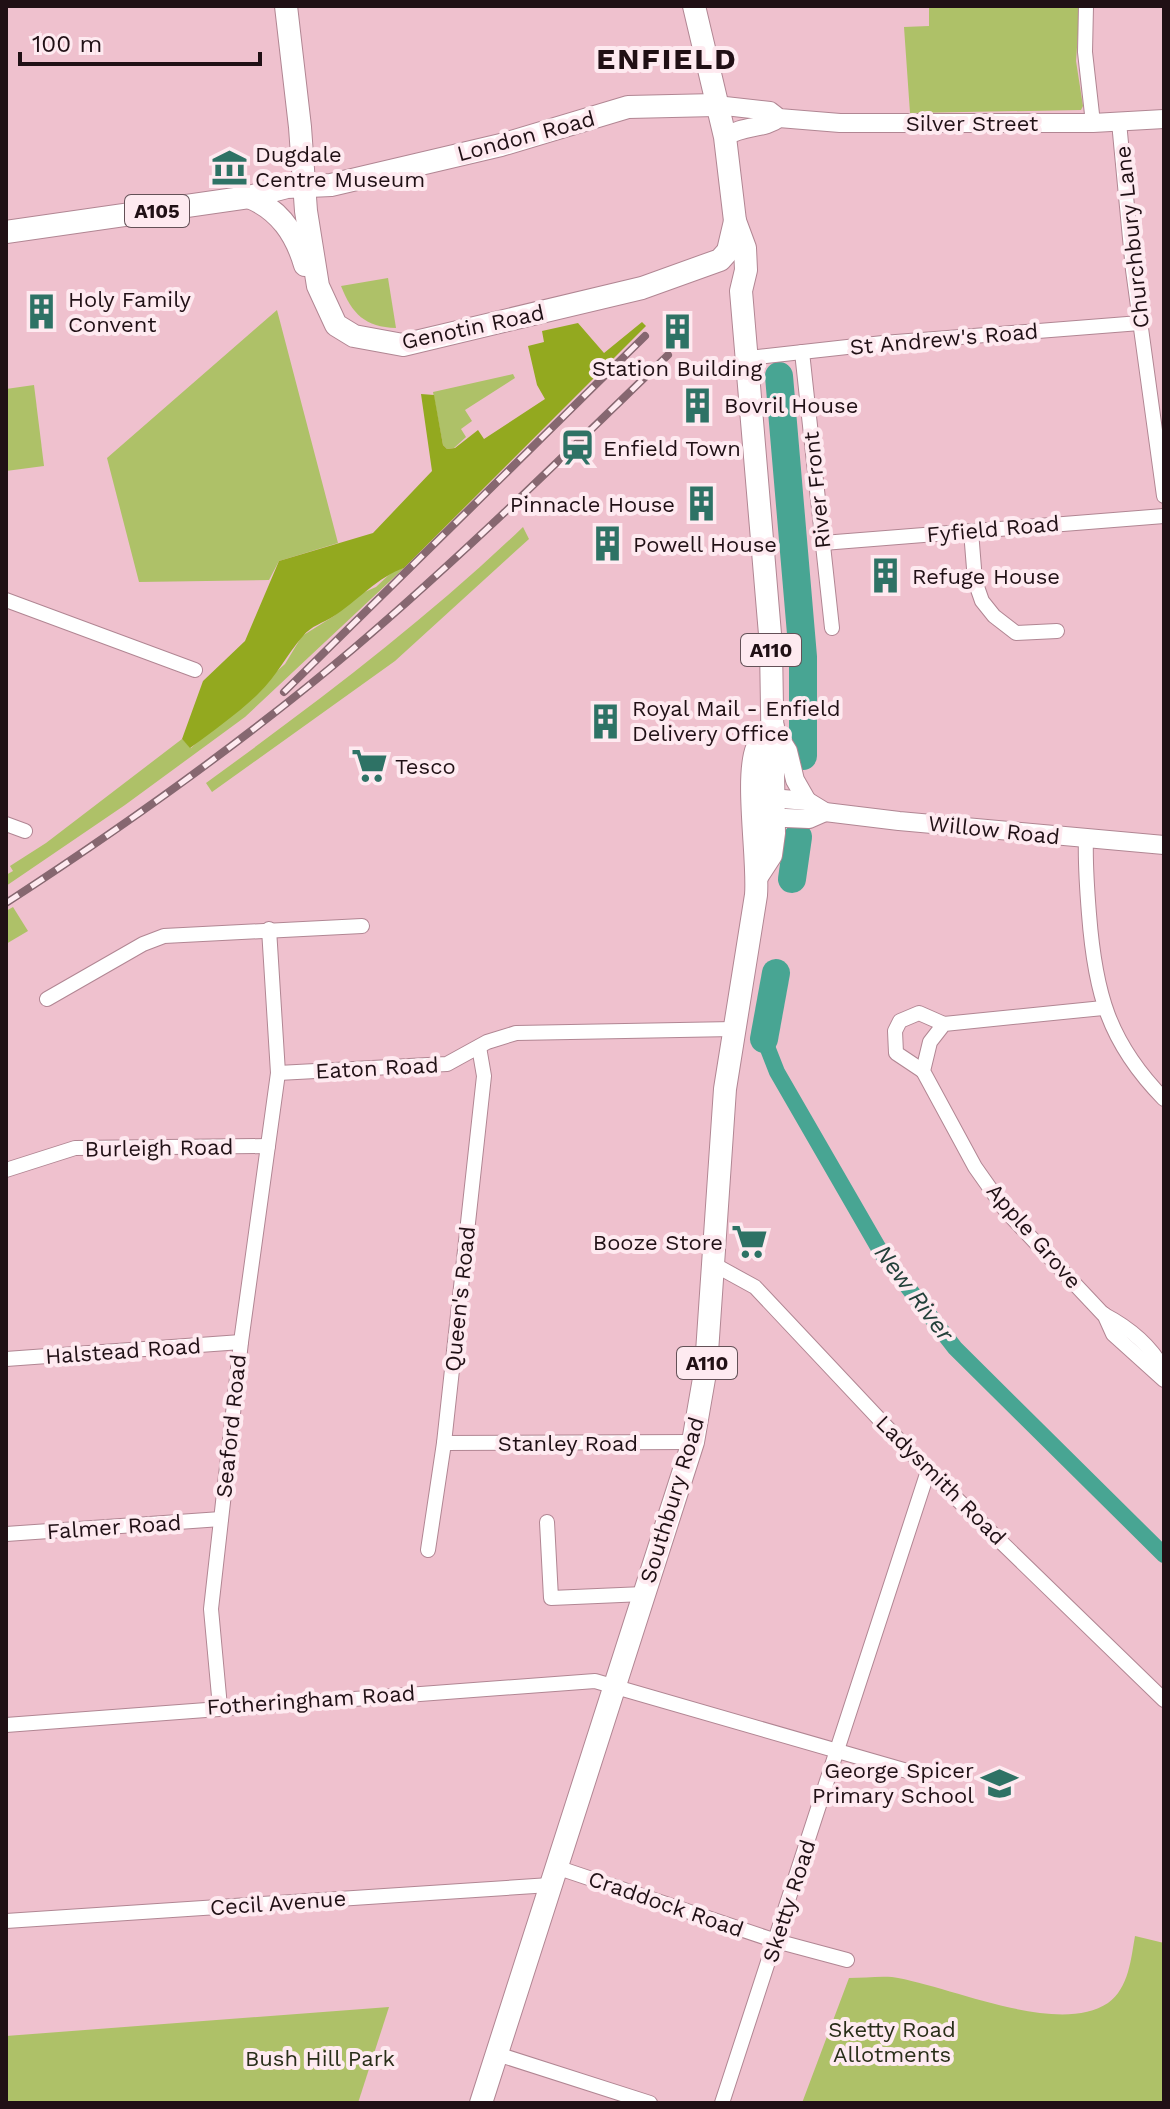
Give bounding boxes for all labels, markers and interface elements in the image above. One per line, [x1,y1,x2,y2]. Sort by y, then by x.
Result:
scale bar [20,16,260,66]
text: 100 m [32,30,102,58]
district label: ENFIELD [596,41,738,76]
street label: London Road [454,106,598,166]
street label: Silver Street [906,111,1038,136]
place label: Dugdale Centre Museum [255,142,425,192]
street label: Churchbury Lane [1110,144,1154,330]
museum icon: Dugdale Centre Museum [210,148,248,186]
road number: A105 [125,195,189,227]
place label: Holy Family Convent [68,287,191,337]
building icon: Holy Family Convent [23,293,61,331]
street label: Genotin Road [399,300,547,354]
building icon: Station Building [658,313,696,351]
street label: St Andrew's Road [849,318,1039,360]
place label: Station Building [592,356,762,381]
building icon: Bovril House [679,386,717,424]
place label: Bovril House [724,393,858,418]
station icon: Enfield Town [558,429,596,467]
street label: River Front [798,430,836,550]
place label: Enfield Town [603,436,741,461]
building icon: Pinnacle House [682,485,720,523]
place label: Pinnacle House [510,492,675,517]
street label: Fyfield Road [926,511,1060,547]
building icon: Powell House [588,525,626,563]
place label: Powell House [633,532,777,557]
building icon: Refuge House [867,557,905,595]
place label: Refuge House [912,564,1060,589]
road number: A110 [741,634,801,666]
place label: Royal Mail - Enfield Delivery Office [632,696,840,746]
building icon: Royal Mail - Enfield Delivery Office [587,702,625,740]
supermarket icon: Tesco [350,747,388,785]
place label: Tesco [395,754,456,779]
street label: Willow Road [927,811,1061,849]
street label: Eaton Road [315,1052,439,1084]
street label: Burleigh Road [84,1134,234,1162]
street label: Apple Grove [982,1178,1086,1294]
supermarket icon: Booze Store [730,1223,768,1261]
street label: Queen's Road [440,1225,480,1373]
place label: Booze Store [593,1230,723,1255]
water label: New River [869,1239,960,1348]
street label: Halstead Road [44,1333,202,1369]
road number: A110 [677,1347,737,1379]
street label: Seaford Road [211,1353,251,1499]
street label: Ladysmith Road [871,1410,1011,1550]
street label: Southbury Road [635,1414,709,1586]
street label: Stanley Road [498,1431,638,1456]
street label: Falmer Road [46,1510,182,1544]
street label: Fotheringham Road [206,1680,416,1720]
place label: George Spicer Primary School [812,1758,974,1808]
school or university icon: George Spicer Primary School [981,1764,1019,1802]
street label: Sketty Road [757,1836,821,1966]
street label: Craddock Road [585,1866,747,1942]
street label: Cecil Avenue [209,1886,347,1920]
park label: Sketty Road Allotments [828,2017,956,2067]
park label: Bush Hill Park [245,2046,395,2071]

